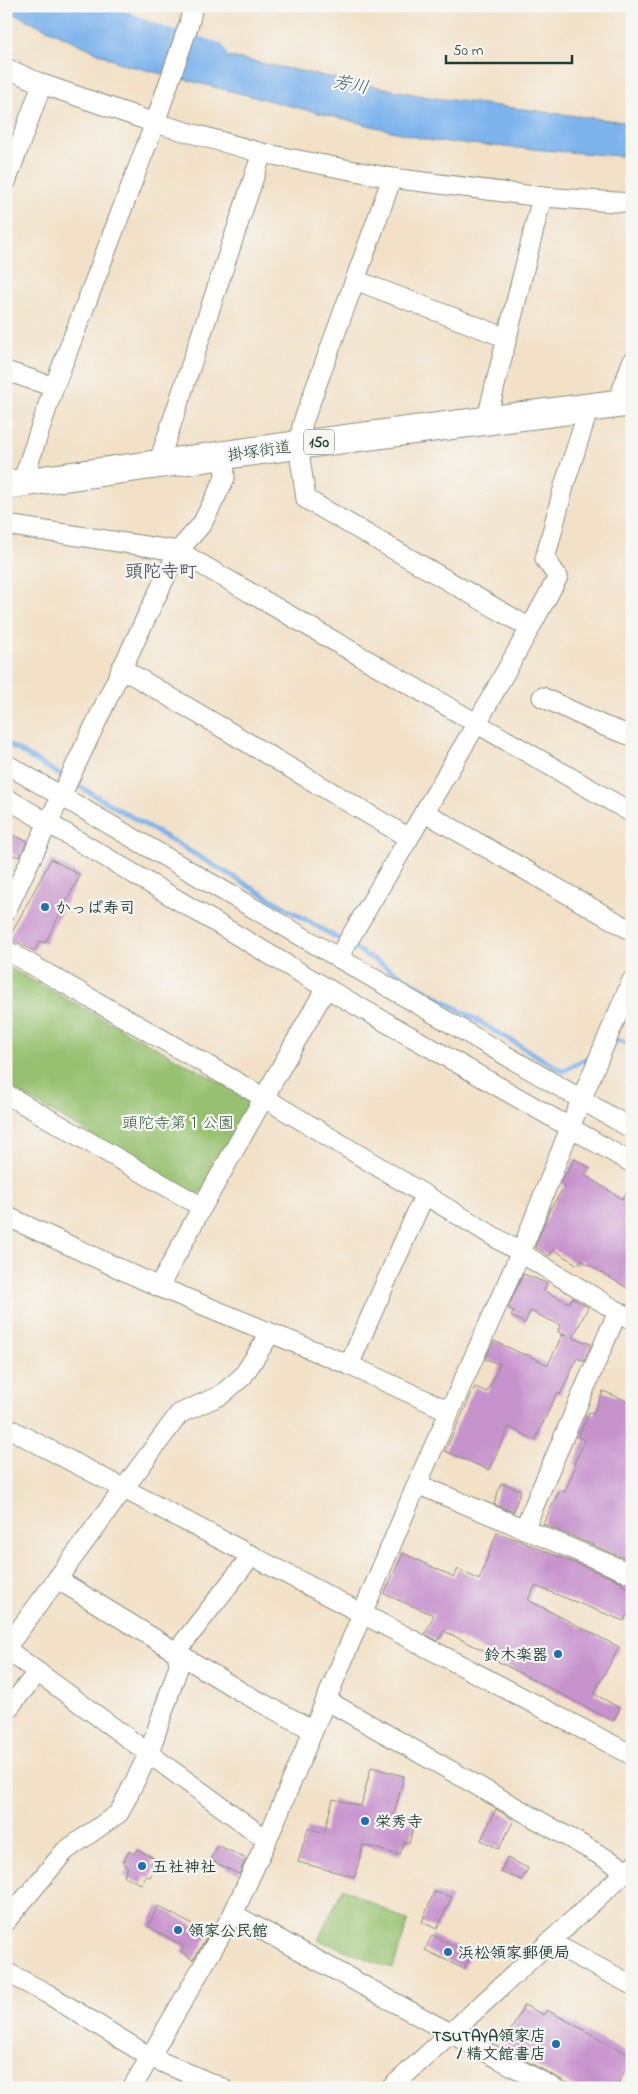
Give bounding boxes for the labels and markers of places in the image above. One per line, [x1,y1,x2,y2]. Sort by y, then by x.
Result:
place label: かっぱ寿司 [55,897,135,921]
marker: かっぱ寿司 [39,901,51,913]
place label: 鈴木楽器 [484,1644,548,1668]
marker: 鈴木楽器 [552,1648,564,1660]
place label: 栄秀寺 [375,1811,423,1835]
marker: 栄秀寺 [359,1815,371,1827]
place label: 五社神社 [152,1856,216,1880]
marker: 五社神社 [136,1860,148,1872]
place label: 領家公民館 [188,1920,268,1944]
marker: 領家公民館 [172,1924,184,1936]
place label: 浜松領家郵便局 [458,1942,570,1966]
marker: 浜松領家郵便局 [442,1946,454,1958]
place label: TSUTAYA領家店 / 精文館書店 [432,2025,546,2067]
marker: TSUTAYA領家店 / 精文館書店 [550,2038,562,2050]

